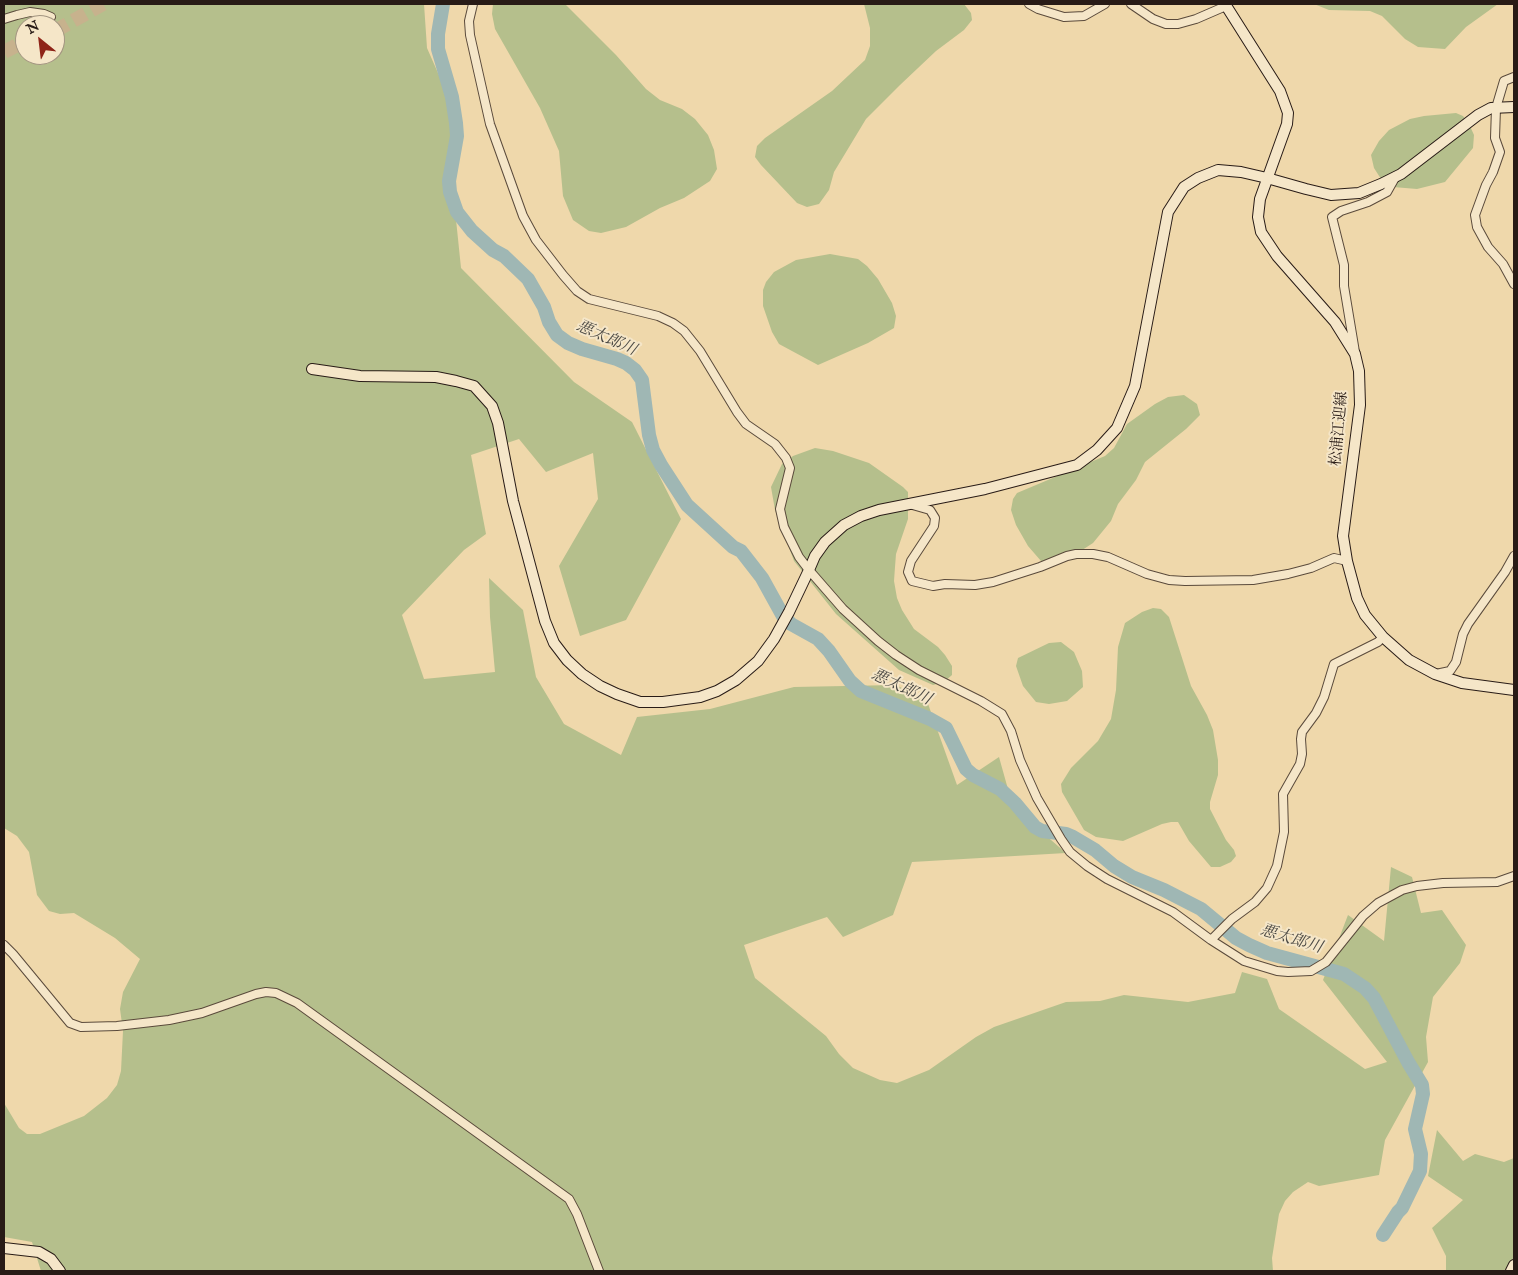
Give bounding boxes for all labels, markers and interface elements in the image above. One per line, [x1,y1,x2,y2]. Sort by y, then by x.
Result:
north arrow [15,15,65,65]
text: N [24,17,43,39]
water label: 悪太郎川 [573,317,639,361]
street label: 松浦江迎線 [1328,391,1352,467]
water label: 悪太郎川 [868,666,934,710]
water label: 悪太郎川 [1258,921,1324,959]

